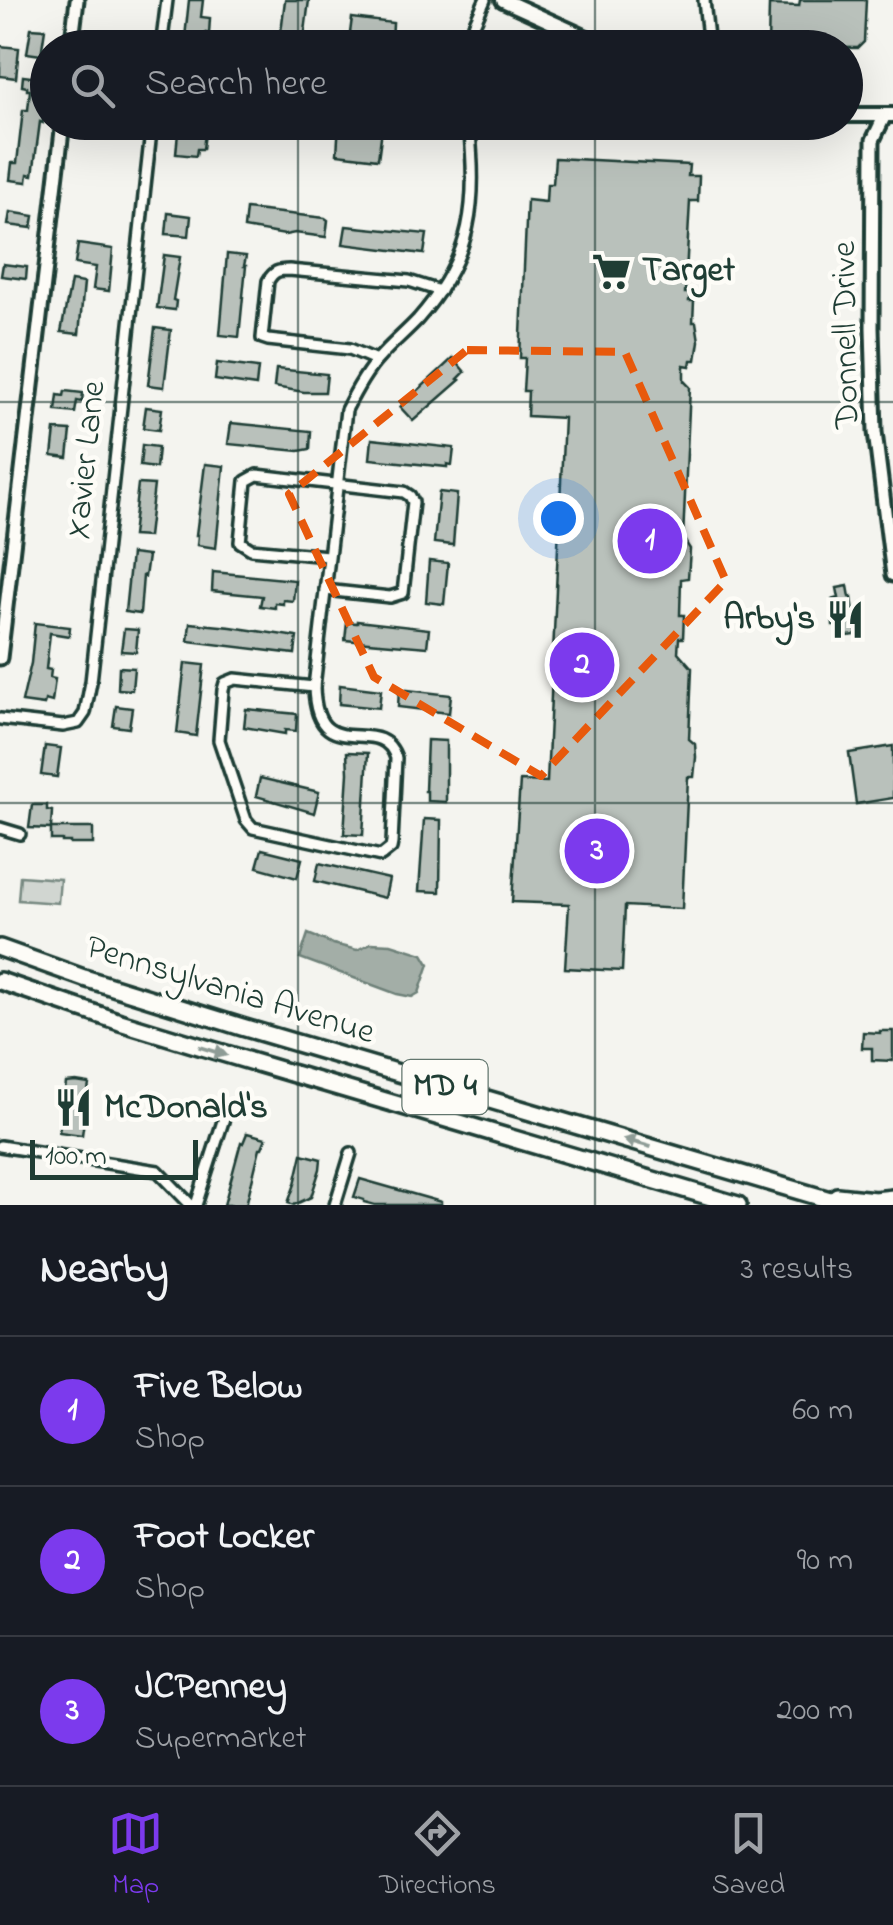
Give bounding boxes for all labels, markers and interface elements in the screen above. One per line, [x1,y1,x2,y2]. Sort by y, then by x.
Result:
search box [30,30,863,140]
text: Search here [145,57,327,113]
icon: search [65,58,120,113]
street label: Donnell Drive [820,240,874,430]
place label: Target [642,246,735,298]
supermarket icon: Target [591,250,633,292]
street label: Xavier Lane [53,378,121,542]
your location [533,493,584,544]
pin: 1 [618,504,682,578]
place label: Arby's [723,594,815,646]
restaurant icon: Arby's [824,598,866,640]
pin: 2 [550,628,614,702]
pin: 3 [564,814,630,888]
street label: Pennsylvania Avenue [79,923,381,1059]
one-way arrow [199,1044,229,1059]
road number: MD 4 [402,1060,488,1114]
place label: McDonald's [104,1083,268,1134]
restaurant icon: McDonald's [53,1087,95,1129]
scale bar [30,1135,198,1180]
one-way arrow [621,1135,651,1150]
text: 100 m [45,1137,107,1178]
text: Nearby [40,1240,168,1301]
text: 3 results [741,1247,853,1294]
text: Five Below [135,1360,302,1416]
text: 1 [67,1388,78,1435]
text: 60 m [792,1388,853,1435]
text: Shop [135,1416,205,1463]
text: Foot Locker [135,1510,314,1566]
text: 2 [65,1538,80,1585]
text: 90 m [797,1538,853,1585]
text: Shop [135,1566,205,1613]
text: JCPenney [135,1660,287,1716]
text: 3 [66,1688,79,1735]
text: 200 m [777,1688,853,1735]
text: Supermarket [135,1716,307,1763]
tab: Map [108,1806,163,1907]
tab: Directions [379,1806,496,1907]
tab: Saved [712,1806,785,1907]

